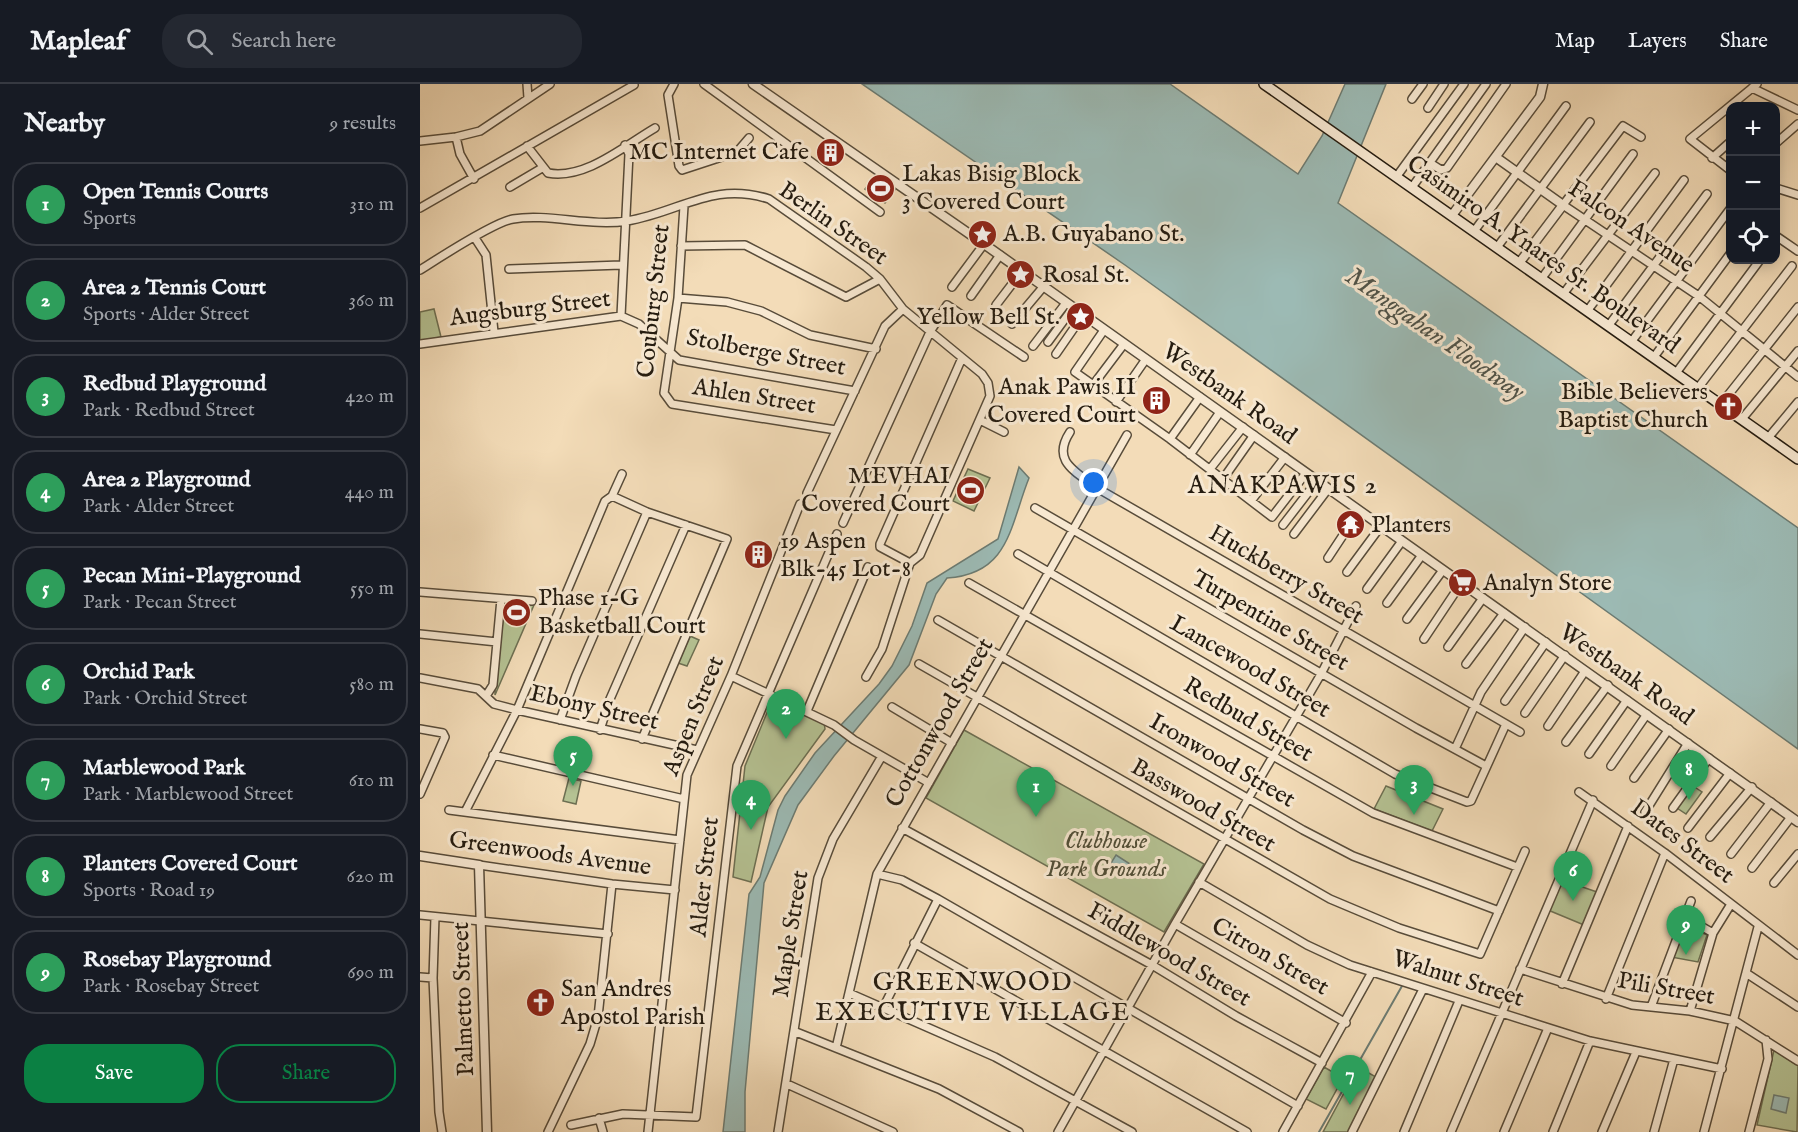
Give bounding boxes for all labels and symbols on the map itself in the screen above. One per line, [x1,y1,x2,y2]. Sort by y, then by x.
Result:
building icon: MC Internet Cafe [814,136,846,168]
place label: MC Internet Cafe [629,137,809,168]
street label: Casimiro A. Ynares Sr. Boulevard [1400,149,1686,361]
place label: Lakas Bisig Block 3 Covered Court [902,159,1080,218]
sports icon: Lakas Bisig Block 3 Covered Court [865,172,897,204]
street label: Falcon Avenue [1562,173,1700,281]
street label: Berlin Street [772,175,894,273]
place icon: A.B. Guyabano St. [966,218,998,250]
place label: A.B. Guyabano St. [1002,219,1184,250]
street label: Couburg Street [631,223,677,379]
place icon: Rosal St. [1005,259,1037,291]
place label: Rosal St. [1042,260,1129,291]
water label: Manggahan Floodway [1338,260,1531,409]
street label: Augsburg Street [447,284,612,334]
place icon: Yellow Bell St. [1065,301,1097,333]
place label: Yellow Bell St. [916,302,1060,333]
street label: Stolberge Street [684,322,848,384]
street label: Westbank Road [1156,336,1303,452]
street label: Ahlen Street [689,372,818,422]
place label: Anak Pawis II Covered Court [987,372,1136,431]
place label: Bible Believers Baptist Church [1558,377,1708,436]
building icon: Anak Pawis II Covered Court [1141,385,1173,417]
church icon: Bible Believers Baptist Church [1713,390,1745,422]
place label: MEVHAI Covered Court [801,461,950,520]
your location [1079,468,1108,497]
district label: ANAKPAWIS 2 [1187,469,1378,502]
sports icon: MEVHAI Covered Court [955,474,987,506]
temple icon: Planters [1334,509,1366,541]
place label: Planters [1371,510,1451,541]
street label: Huckberry Street [1203,518,1369,632]
place label: 19 Aspen Blk-45 Lot-8 [780,526,911,585]
building icon: 19 Aspen Blk-45 Lot-8 [743,539,775,571]
street label: Turpentine Street [1186,563,1354,679]
supermarket icon: Analyn Store [1446,567,1478,599]
place label: Analyn Store [1482,568,1612,599]
place label: Phase 1-G Basketball Court [538,583,706,642]
sports icon: Phase 1-G Basketball Court [501,596,533,628]
street label: Lancewood Street [1164,608,1336,726]
street label: Westbank Road [1553,617,1700,733]
street label: Cottonwood Street [879,633,1001,813]
street label: Aspen Street [656,652,732,781]
street label: Redbud Street [1178,670,1318,770]
street label: Ebony Street [526,678,662,738]
pin: 2 [766,690,806,739]
street label: Ironwood Street [1143,707,1301,815]
pin: 5 [554,736,592,786]
pin: 8 [1670,750,1708,800]
street label: Basswood Street [1125,752,1281,860]
pin: 3 [1394,766,1434,815]
pin: 1 [1016,768,1056,817]
pin: 4 [732,780,770,830]
street label: Dates Street [1624,793,1740,891]
street label: Alder Street [683,816,727,939]
street label: Greenwoods Avenue [447,824,653,884]
park label: Clubhouse Park Grounds [1046,826,1167,885]
pin: 6 [1554,852,1592,901]
street label: Maple Street [766,868,816,1000]
street label: Fiddlewood Street [1082,896,1256,1014]
pin: 9 [1666,906,1706,955]
street label: Citron Street [1206,911,1334,1003]
street label: Palmetto Street [446,921,482,1077]
street label: Walnut Street [1388,943,1528,1015]
street label: Pili Street [1615,965,1717,1013]
district label: GREENWOOD EXECUTIVE VILLAGE [815,966,1131,1029]
place label: San Andres Apostol Parish [560,974,705,1033]
church icon: San Andres Apostol Parish [524,987,556,1019]
pin: 7 [1330,1056,1370,1105]

